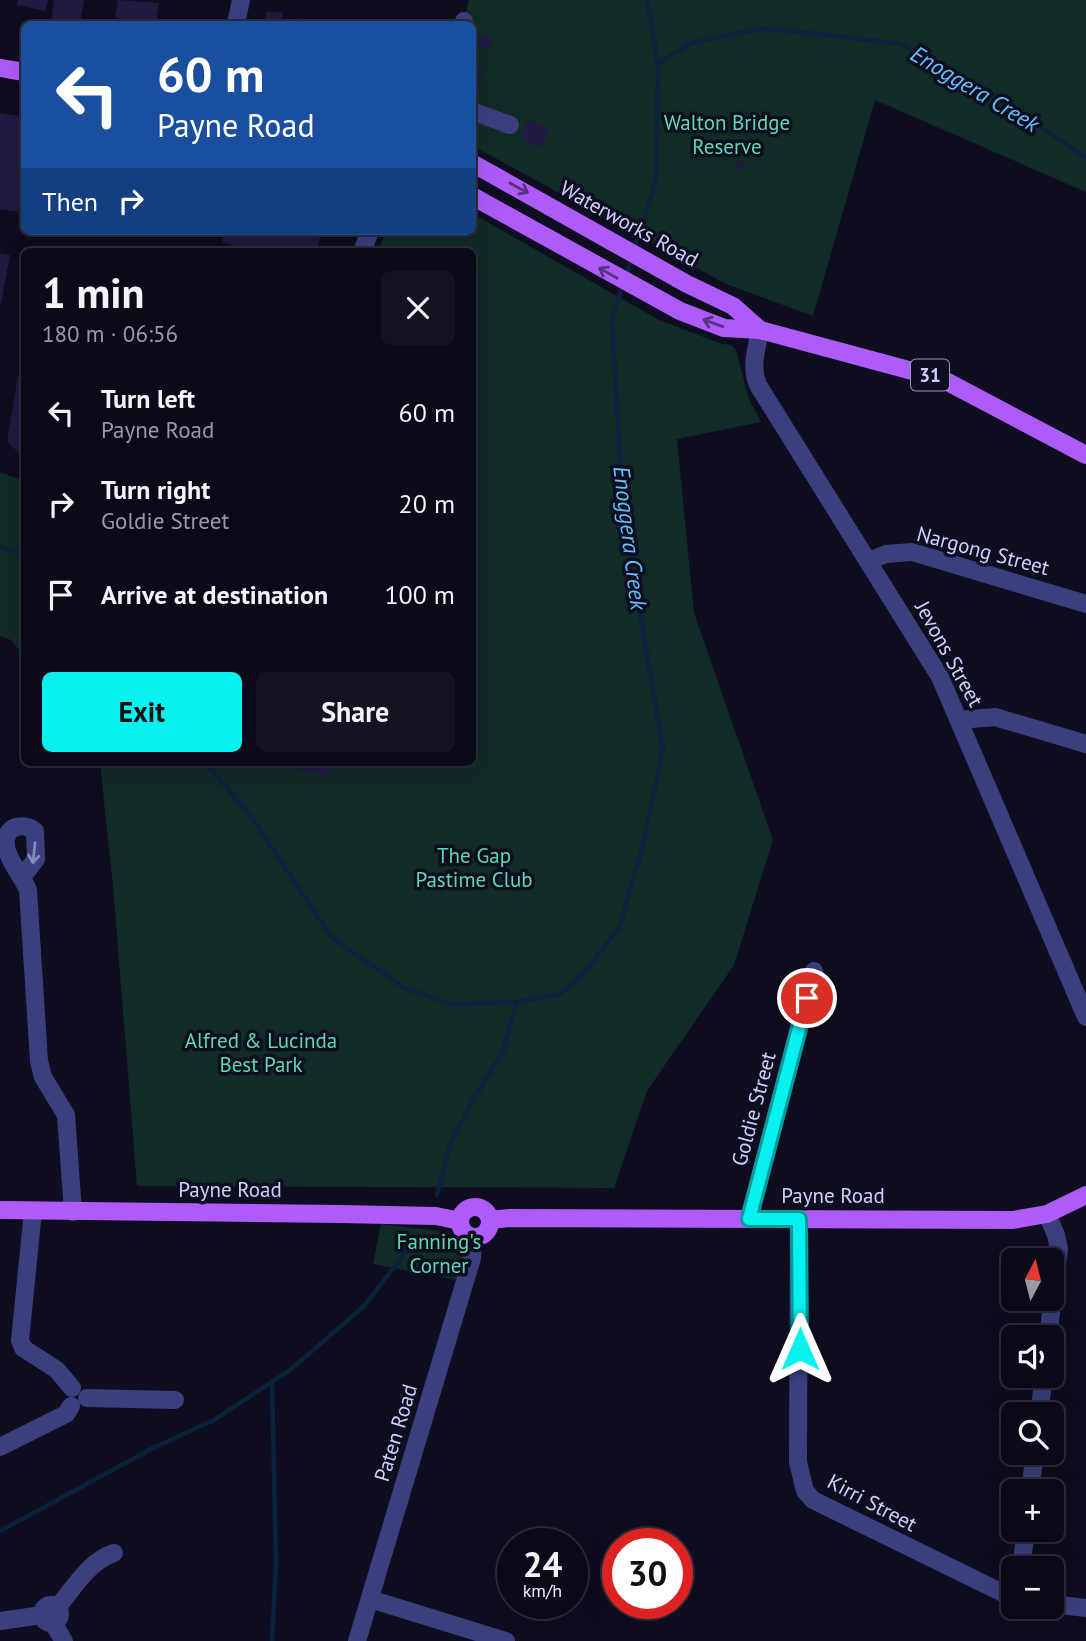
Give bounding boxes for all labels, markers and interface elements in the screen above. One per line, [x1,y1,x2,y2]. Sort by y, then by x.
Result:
water label: Enoggera Creek [906,39,1046,139]
text: 60 m [157,42,264,106]
icon: left [42,49,133,140]
text: Payne Road [157,104,315,146]
park label: Walton Bridge Reserve [664,109,790,160]
street label: Waterworks Road [555,174,703,273]
icon: right [112,182,150,220]
one-way arrow [508,182,528,196]
text: Then [42,185,98,218]
text: 1 min [42,265,144,320]
one-way arrow [598,266,619,279]
button: close [381,271,455,345]
one-way arrow [702,316,724,329]
text: 180 m · 06:56 [42,319,178,348]
road number: 31 [911,360,949,390]
text: Turn left [101,382,195,415]
icon: left [42,394,80,432]
text: 60 m [399,396,455,429]
text: Payne Road [101,415,214,444]
water label: Enoggera Creek [607,464,654,613]
text: Turn right [101,473,210,506]
icon: right [42,485,80,523]
text: 20 m [399,487,455,520]
text: Goldie Street [101,506,229,535]
street label: Nargong Street [914,520,1052,581]
icon: arrive [42,576,80,614]
text: Arrive at destination [101,578,328,611]
text: 100 m [384,578,455,611]
street label: Jevons Street [909,595,990,711]
button: Exit [42,672,242,752]
button: Share [256,672,455,752]
one-way arrow [27,841,40,864]
park label: The Gap Pastime Club [415,842,533,893]
pin [777,968,837,1028]
icon: arrive [788,979,826,1017]
park label: Alfred & Lucinda Best Park [185,1027,337,1078]
street label: Goldie Street [725,1049,782,1169]
street label: Payne Road [178,1176,282,1203]
street label: Payne Road [781,1182,885,1209]
park label: Fanning's Corner [397,1228,481,1279]
north arrow [1001,1248,1064,1311]
map controls [1001,1248,1064,1619]
position arrow [763,1312,837,1386]
button: sound [1001,1325,1064,1388]
street label: Paten Road [368,1381,423,1485]
button: search [1001,1402,1064,1465]
street label: Kirri Street [823,1468,922,1537]
button: + [1001,1479,1064,1542]
speed limit sign: 30 [602,1528,693,1619]
text: 24 [523,1541,562,1587]
button: − [1001,1556,1064,1619]
text: km/h [523,1579,562,1602]

